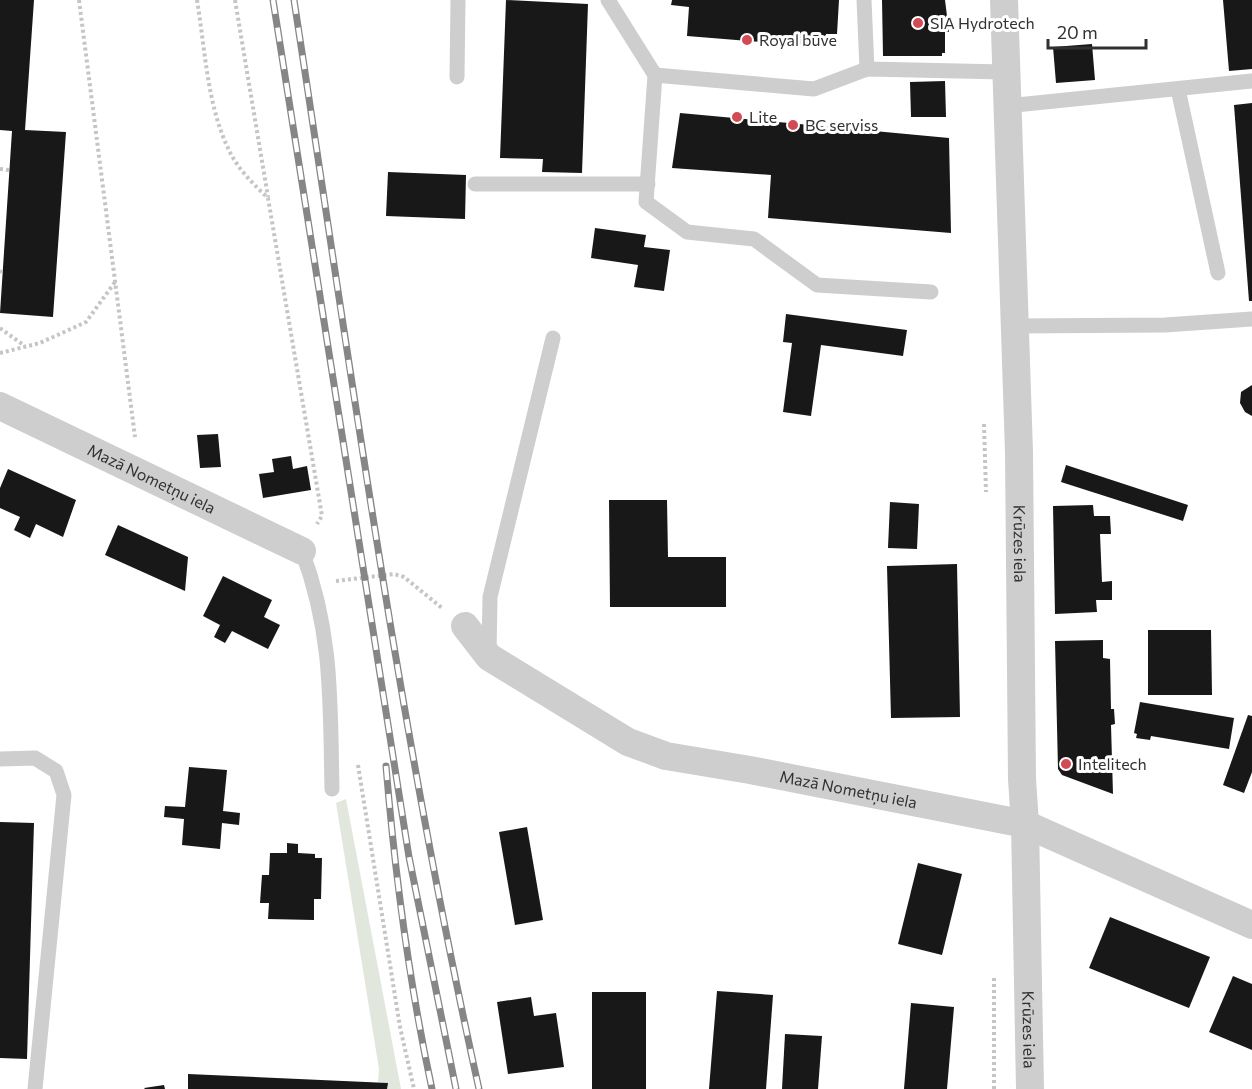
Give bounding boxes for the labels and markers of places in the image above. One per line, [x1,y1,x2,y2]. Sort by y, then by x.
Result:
place label: SIA Hydrotech [930,13,1035,32]
marker: SIA Hydrotech [911,16,925,30]
place label: Royal būve [759,30,837,49]
marker: Royal būve [740,33,754,47]
place label: Lite [749,107,777,126]
marker: Lite [730,110,744,124]
place label: BC serviss [805,115,878,134]
marker: BC serviss [786,118,800,132]
place label: Intelitech [1078,754,1147,773]
marker: Intelitech [1059,757,1073,771]

